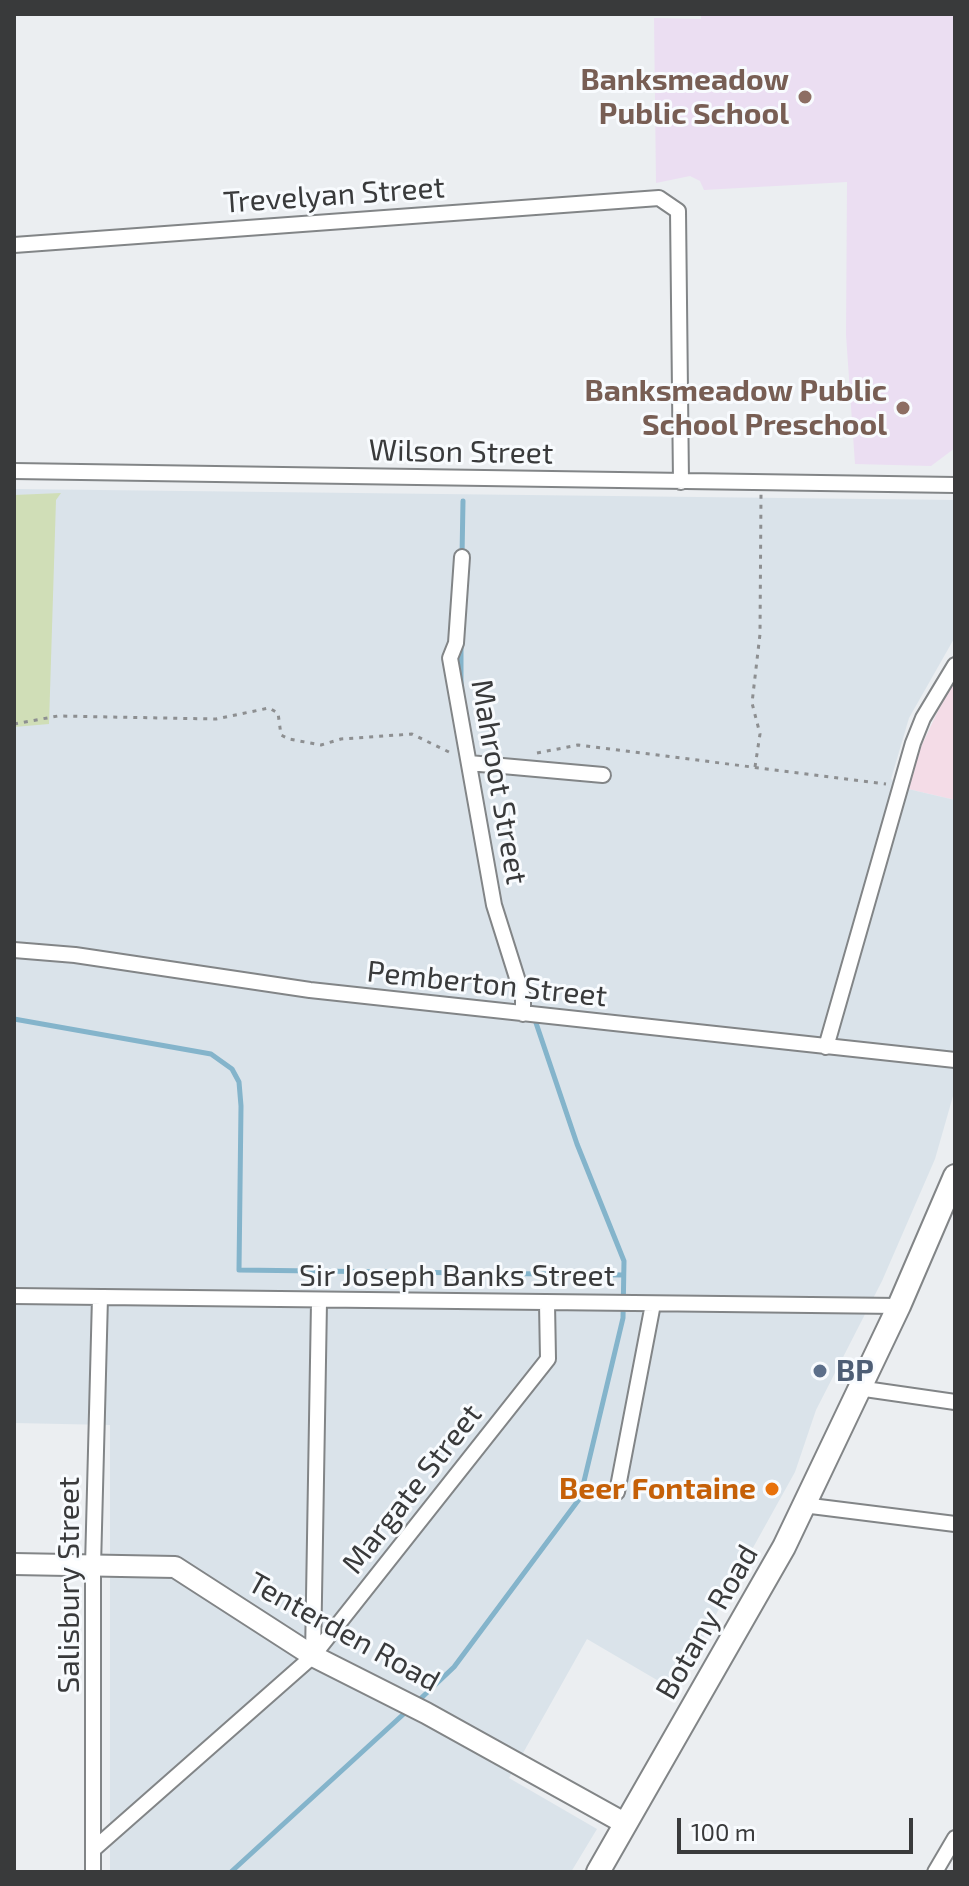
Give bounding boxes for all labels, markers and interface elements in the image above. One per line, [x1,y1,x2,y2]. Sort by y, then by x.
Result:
place label: Banksmeadow Public School [581,62,789,132]
marker: Banksmeadow Public School [796,88,814,106]
street label: Trevelyan Street [222,169,446,221]
place label: Banksmeadow Public School Preschool [585,373,887,444]
marker: Banksmeadow Public School Preschool [894,399,912,417]
street label: Wilson Street [368,432,554,472]
street label: Mahroot Street [463,677,535,887]
street label: Pemberton Street [365,953,609,1015]
street label: Sir Joseph Banks Street [299,1258,615,1294]
place label: BP [836,1353,874,1389]
marker: BP [811,1362,829,1380]
street label: Margate Street [335,1397,489,1581]
place label: Beer Fontaine [559,1471,756,1507]
street label: Salisbury Street [51,1476,87,1694]
marker: Beer Fontaine [763,1480,781,1498]
street label: Botany Road [648,1538,766,1706]
street label: Tenterden Road [242,1565,446,1699]
scale bar [681,1802,917,1852]
text: 100 m [691,1817,756,1846]

